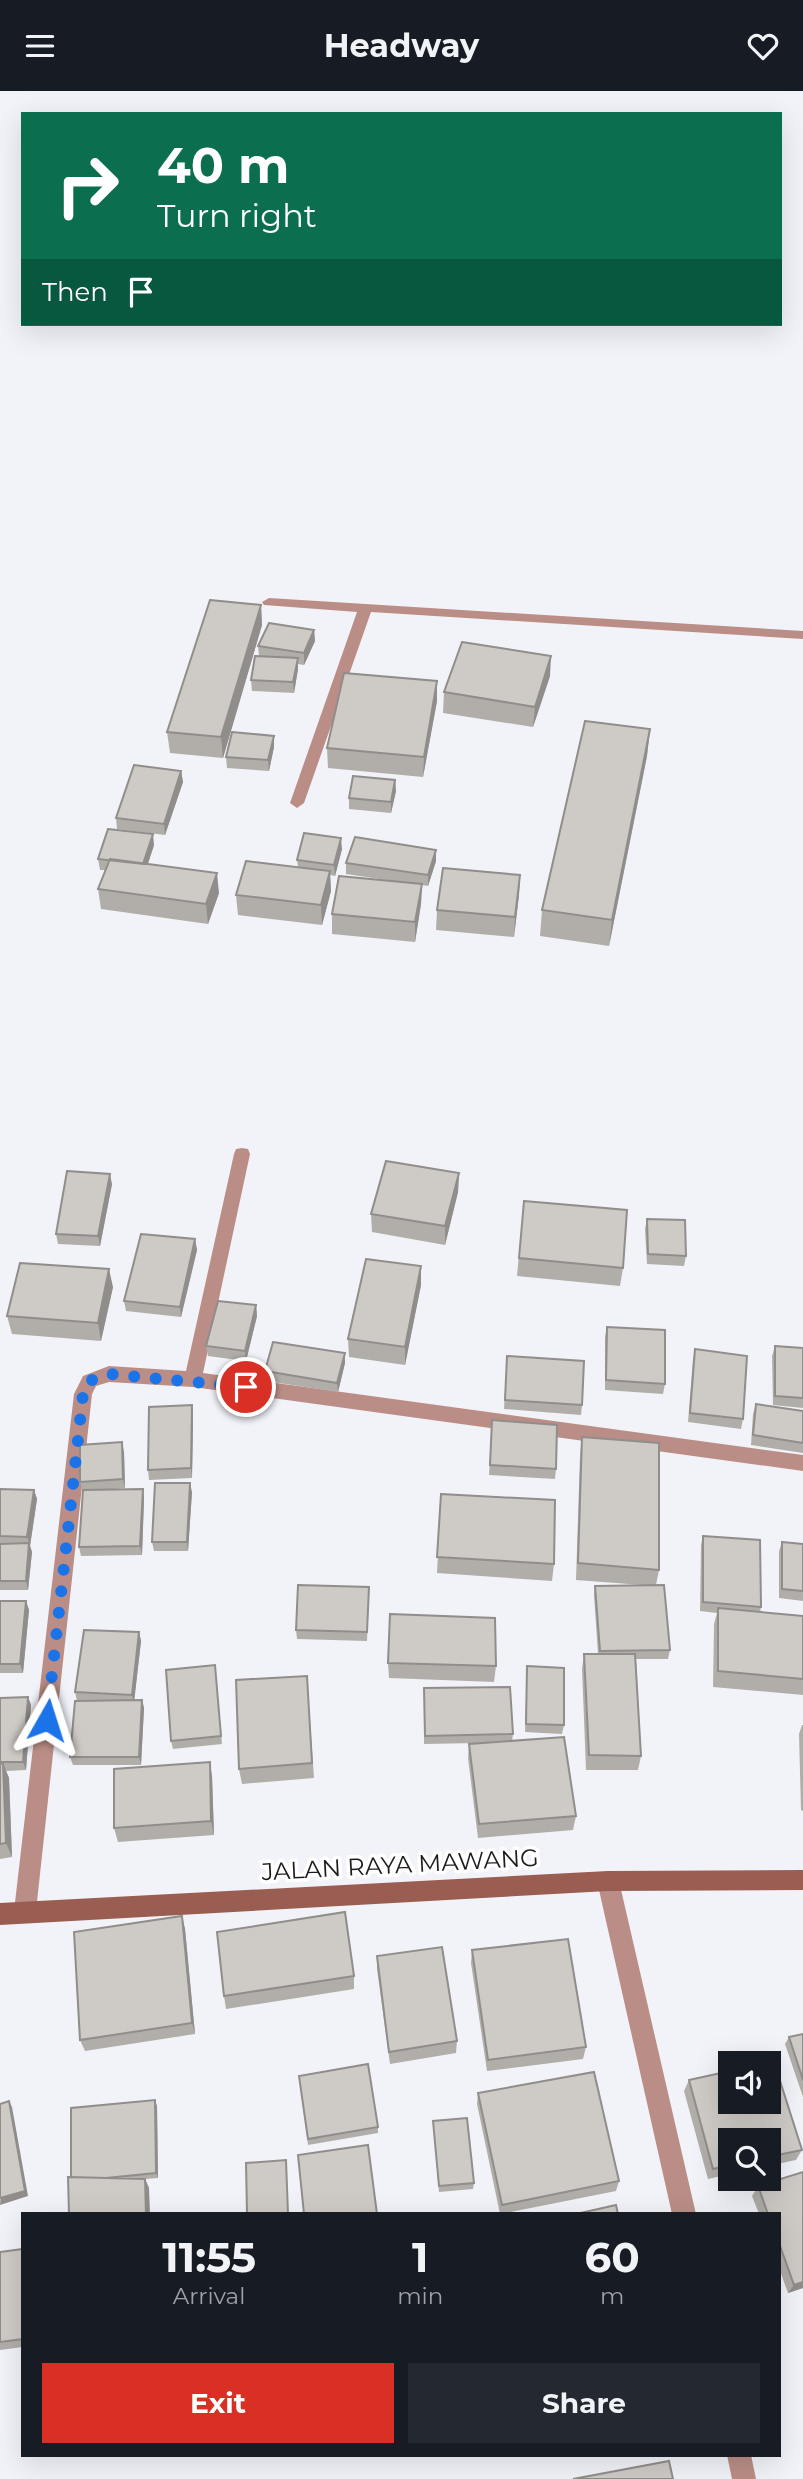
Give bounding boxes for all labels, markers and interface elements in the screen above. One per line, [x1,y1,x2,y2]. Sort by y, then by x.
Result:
text: Headway [324,26,479,65]
icon: menu [21,27,59,65]
icon: heart [744,27,782,65]
text: 40 m [157,136,289,195]
icon: right [42,140,133,231]
text: Turn right [157,196,317,235]
icon: arrive [122,273,160,311]
text: Then [42,276,108,308]
pin [216,1357,276,1417]
icon: arrive [227,1368,265,1406]
position arrow [10,1683,84,1757]
street label: JALAN RAYA MAWANG [260,1843,539,1886]
map controls [718,2051,781,2191]
button: sound [718,2051,781,2114]
button: search [718,2128,781,2191]
text: 11:55 [162,2231,256,2283]
text: 1 [412,2231,428,2283]
text: 60 [585,2231,640,2283]
text: Arrival [173,2282,245,2310]
text: min [397,2282,443,2310]
text: m [600,2282,624,2310]
button: Exit [42,2363,394,2443]
button: Share [408,2363,760,2443]

